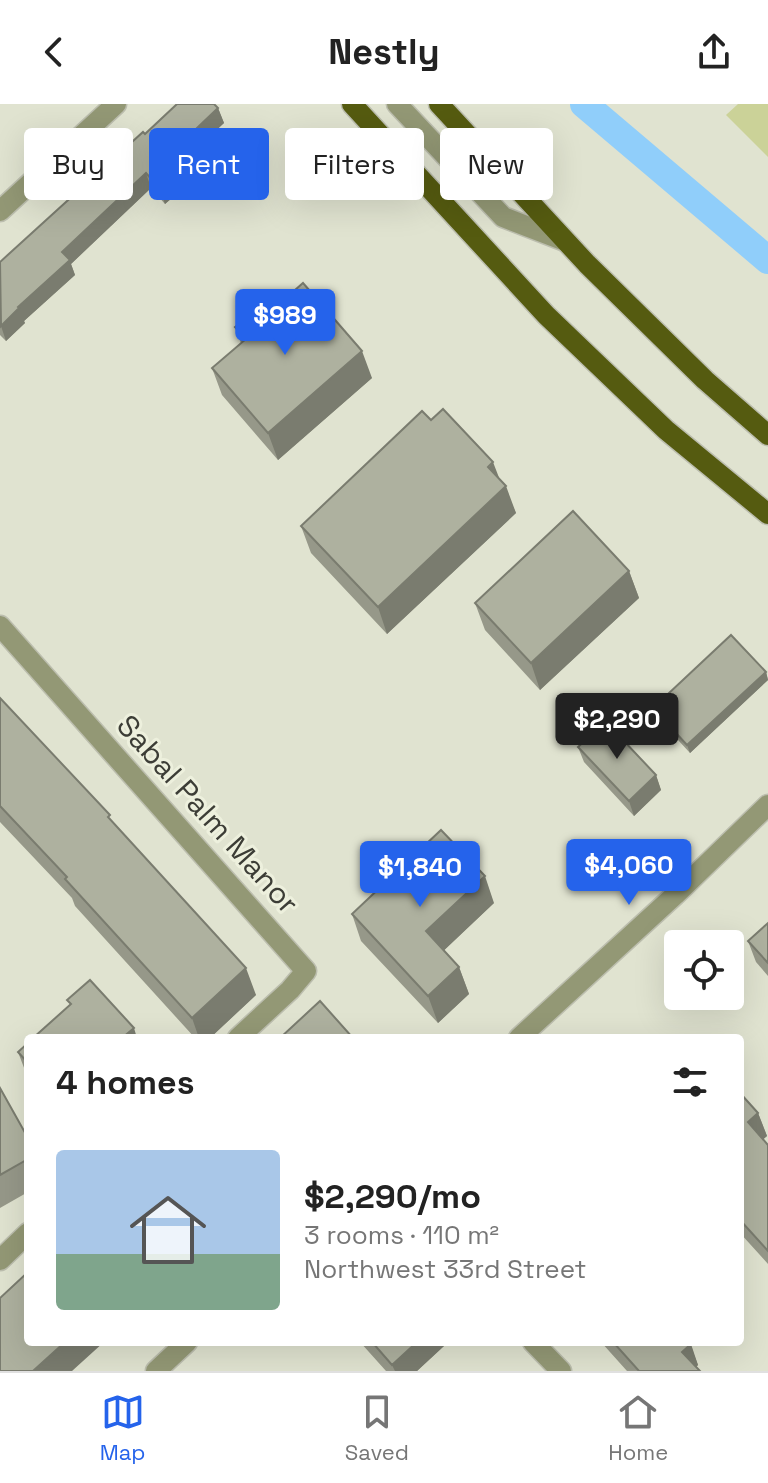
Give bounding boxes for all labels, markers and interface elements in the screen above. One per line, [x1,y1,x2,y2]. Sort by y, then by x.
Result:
text: Nestly [328,29,440,75]
icon: back [32,30,76,74]
icon: share [692,30,736,74]
chip: Buy [24,128,133,200]
chip: Rent [149,128,269,200]
chip: Filters [285,128,424,200]
chip: New [440,128,553,200]
pin: $989 [238,289,332,357]
text: $989 [253,298,317,332]
pin: $2,290 [552,693,682,761]
text: $2,290 [573,702,661,736]
street label: Sabal Palm Manor [108,706,308,922]
pin: $4,060 [564,839,694,907]
pin: $1,840 [355,841,485,909]
text: $4,060 [584,848,674,882]
text: $1,840 [378,850,462,884]
map controls [664,930,744,1010]
button: locate [664,930,744,1010]
icon: filters [668,1060,712,1104]
text: 4 homes [56,1061,194,1104]
text: $2,290/mo [304,1175,481,1218]
icon: home [120,1182,216,1278]
text: 3 rooms · 110 m² [304,1218,499,1252]
text: Northwest 33rd Street [304,1252,587,1286]
tab: Map [100,1390,146,1466]
tab: Saved [345,1390,409,1466]
tab: Home [608,1390,668,1466]

